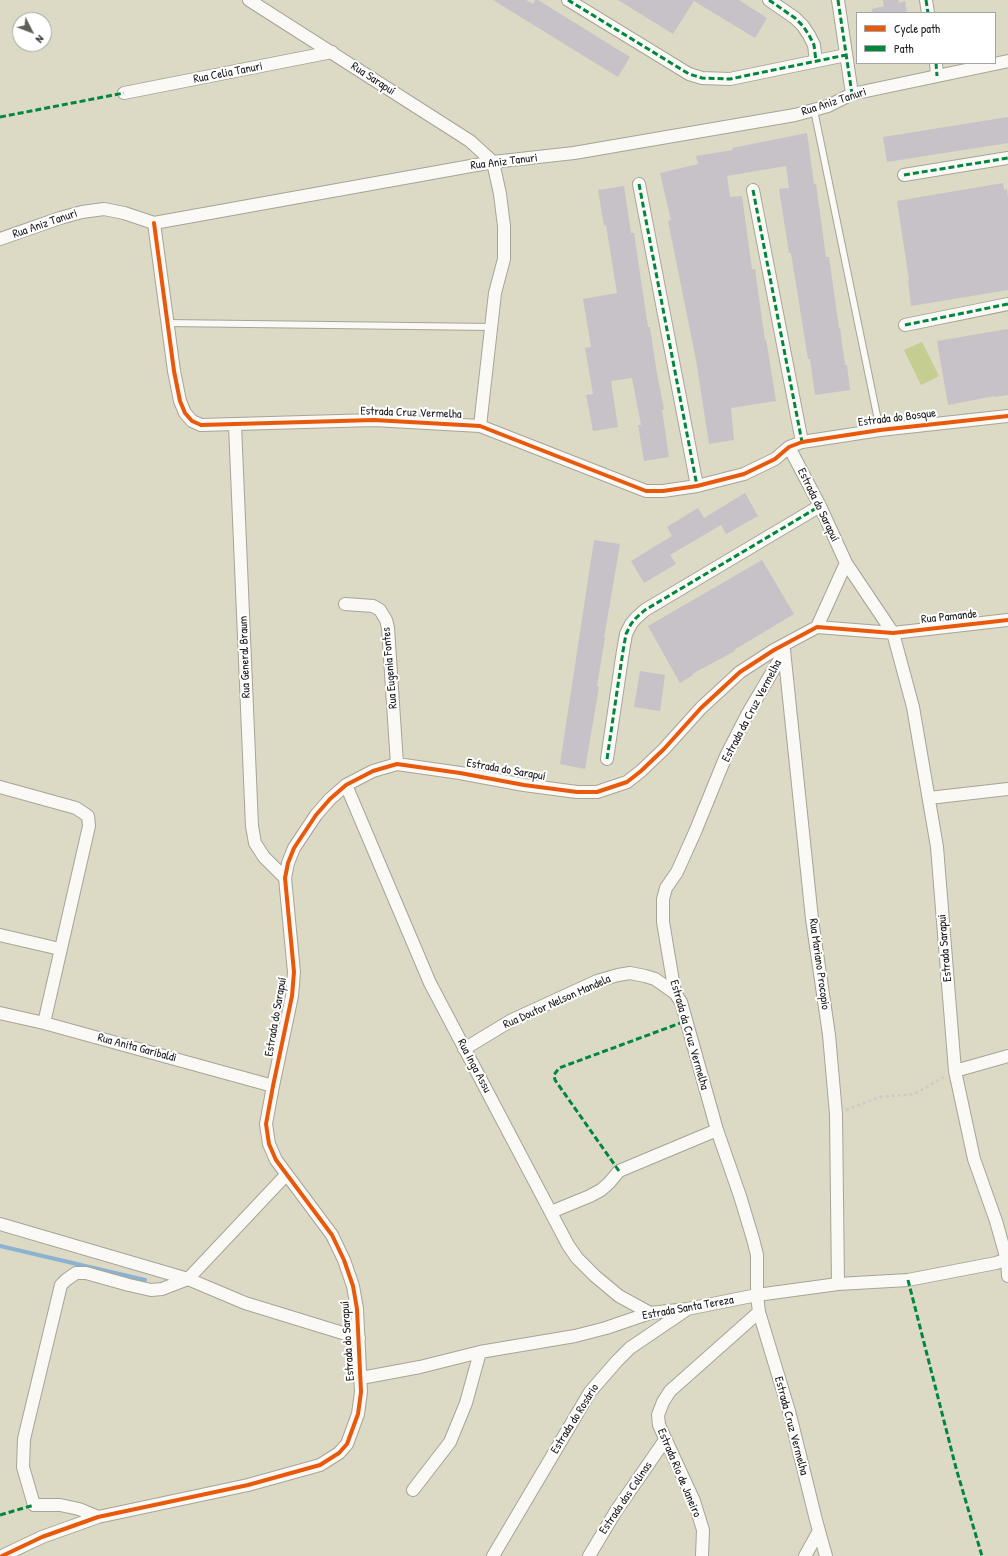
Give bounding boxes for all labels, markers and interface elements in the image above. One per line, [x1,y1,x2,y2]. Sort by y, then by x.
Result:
north arrow [12,12,52,52]
legend [856,12,996,64]
text: Cycle path [894,20,940,37]
text: N [33,32,47,46]
text: Path [894,40,914,57]
street label: Rua Celia Tanuri [192,59,264,87]
street label: Rua Sarapuí [348,59,398,99]
street label: Rua Aniz Tanuri [800,85,868,119]
street label: Rua Aniz Tanuri [470,151,538,173]
street label: Rua Aniz Tanuri [11,206,79,242]
street label: Estrada Cruz Vermelha [360,404,462,422]
street label: Estrada do Bosque [857,406,937,430]
street label: Estrada do Sarapuí [794,466,842,544]
street label: Rua Pamande [920,607,978,627]
street label: Rua General Braum [236,616,254,698]
street label: Rua Eugenia Fontes [379,627,401,709]
street label: Estrada da Cruz Vermelha [719,657,785,765]
street label: Estrada do Sarapuí [465,756,547,784]
street label: Estrada Sarapui [935,914,955,982]
street label: Rua Mariano Procopio [805,917,833,1011]
street label: Rua Doutor Nelson Mandela [501,972,613,1032]
street label: Estrada do Sarapuí [262,976,290,1058]
street label: Estrada da Cruz Vermelha [666,978,712,1092]
street label: Rua Anita Garibaldi [96,1031,178,1065]
street label: Rua Inga Assu [454,1037,494,1095]
street label: Estrada Santa Tereza [641,1293,735,1323]
street label: Estrada do Sarapuí [338,1301,358,1381]
street label: Estrada Cruz Vermelha [771,1375,811,1477]
street label: Estrada do Rosário [548,1381,602,1457]
street label: Estrada Rio de Janeiro [654,1426,704,1520]
street label: Estrada das Colinas [596,1459,656,1537]

